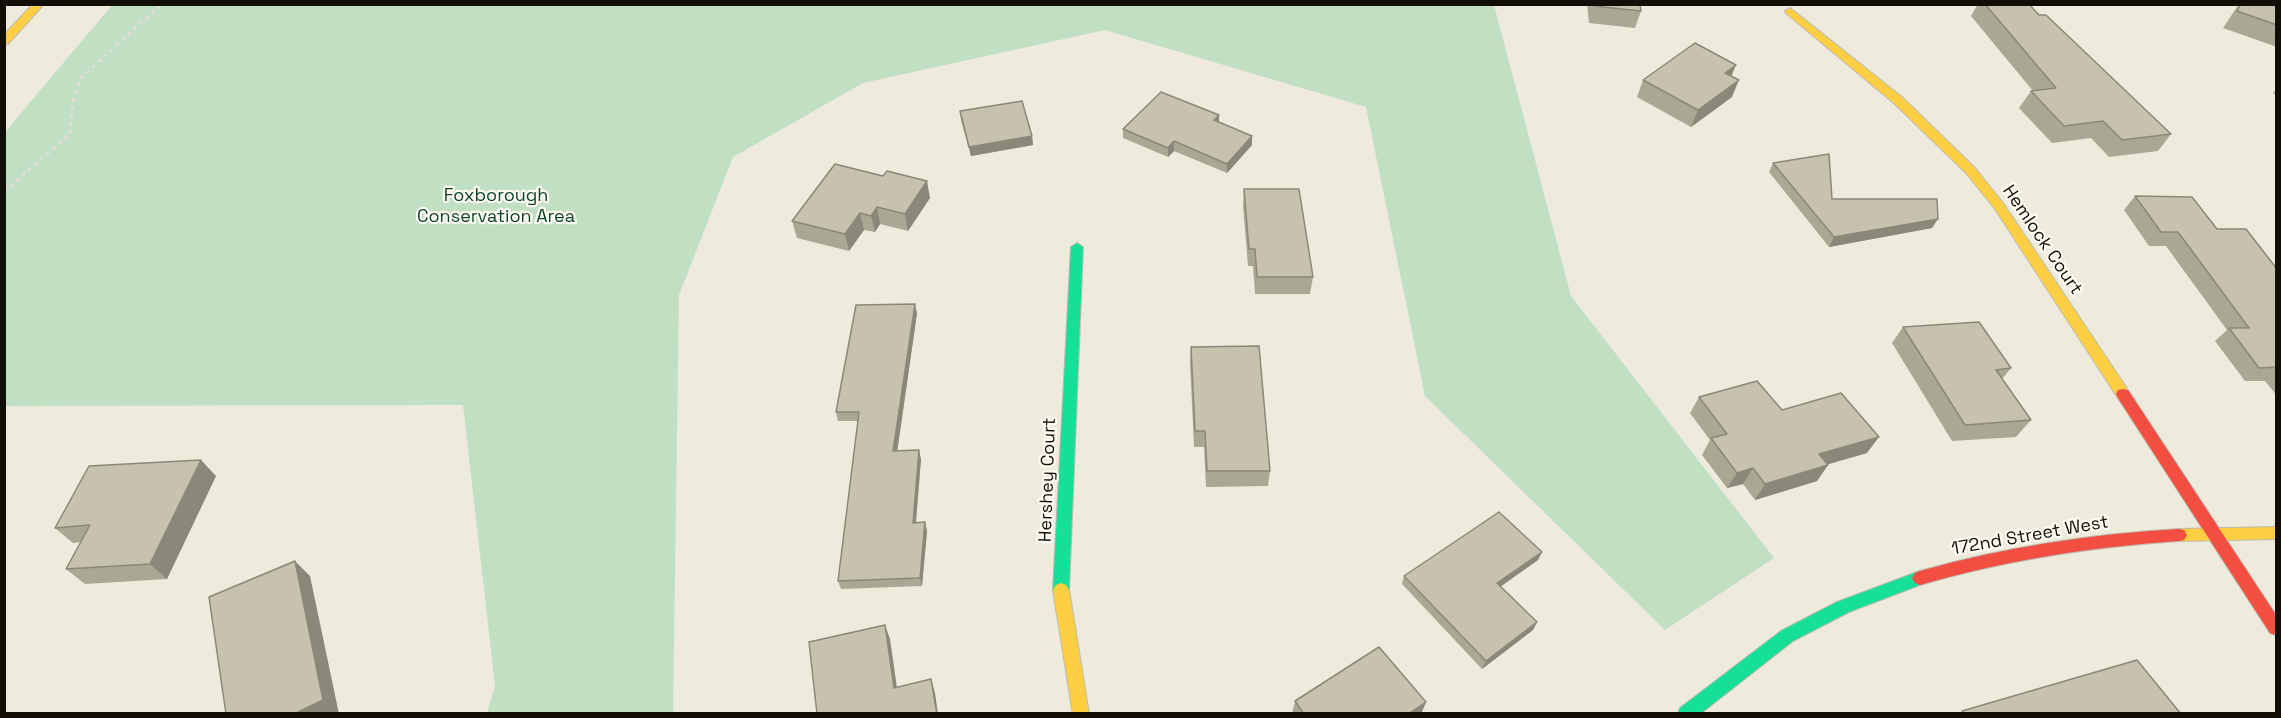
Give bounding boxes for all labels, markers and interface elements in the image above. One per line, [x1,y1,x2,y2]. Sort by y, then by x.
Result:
street label: Hemlock Court [1997,181,2087,299]
park label: Foxborough Conservation Area [417,185,575,228]
street label: Hershey Court [1035,417,1061,543]
street label: 172nd Street West [1950,512,2110,560]

